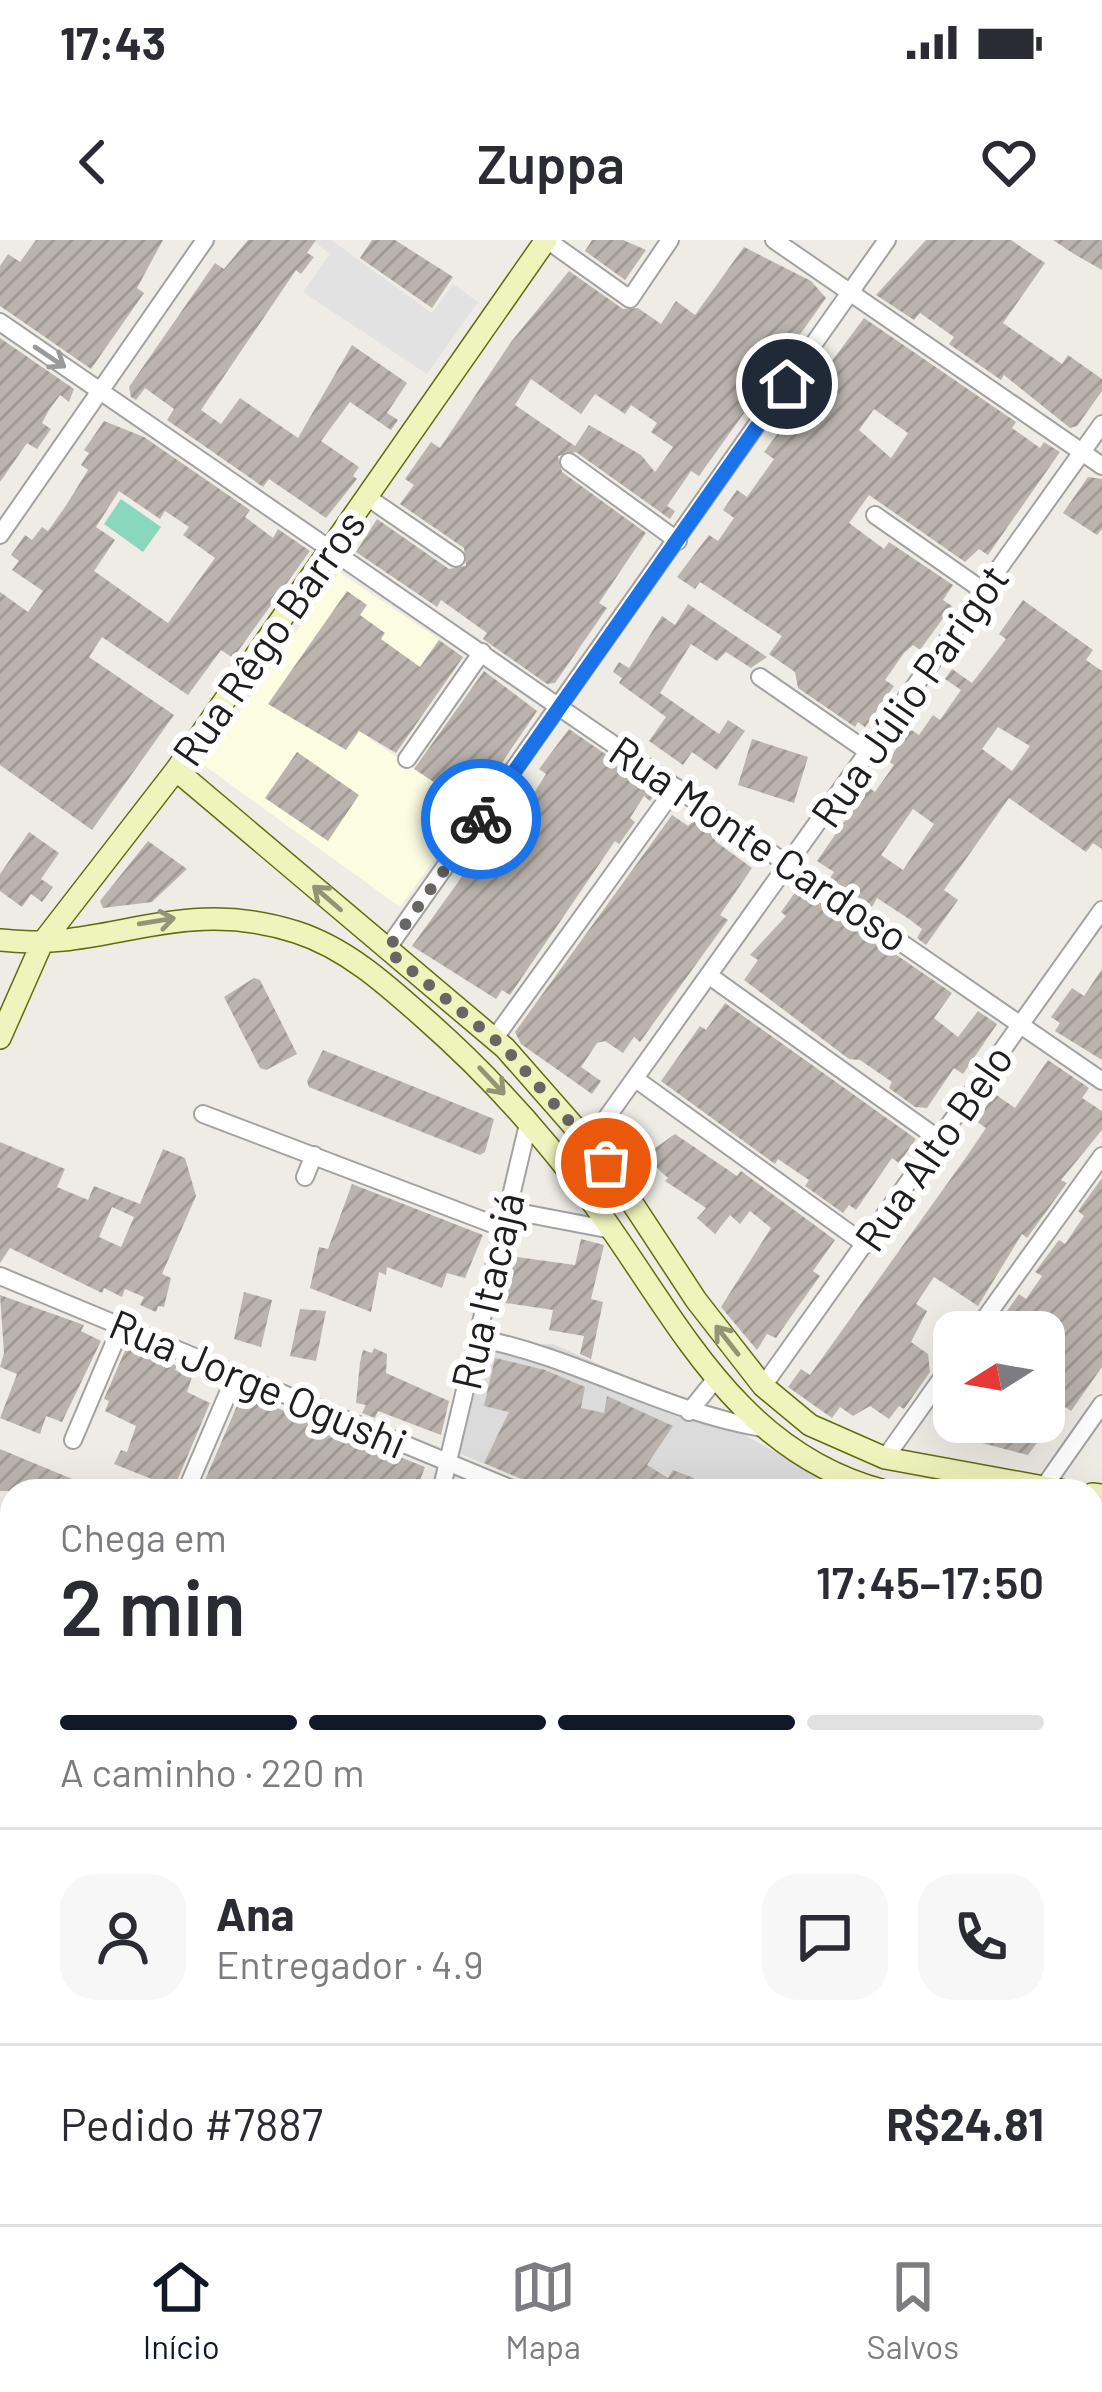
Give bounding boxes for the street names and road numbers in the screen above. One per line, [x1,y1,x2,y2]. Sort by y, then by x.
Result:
street label: Rua Rêgo Barros [161,499,375,775]
street label: Rua Júlio Parigot [799,554,1018,836]
street label: Rua Monte Cardoso [601,724,919,961]
street label: Rua Alto Belo [843,1034,1022,1260]
street label: Rua Itacajá [439,1187,534,1394]
street label: Rua Jorge Ogushi [102,1297,415,1468]

